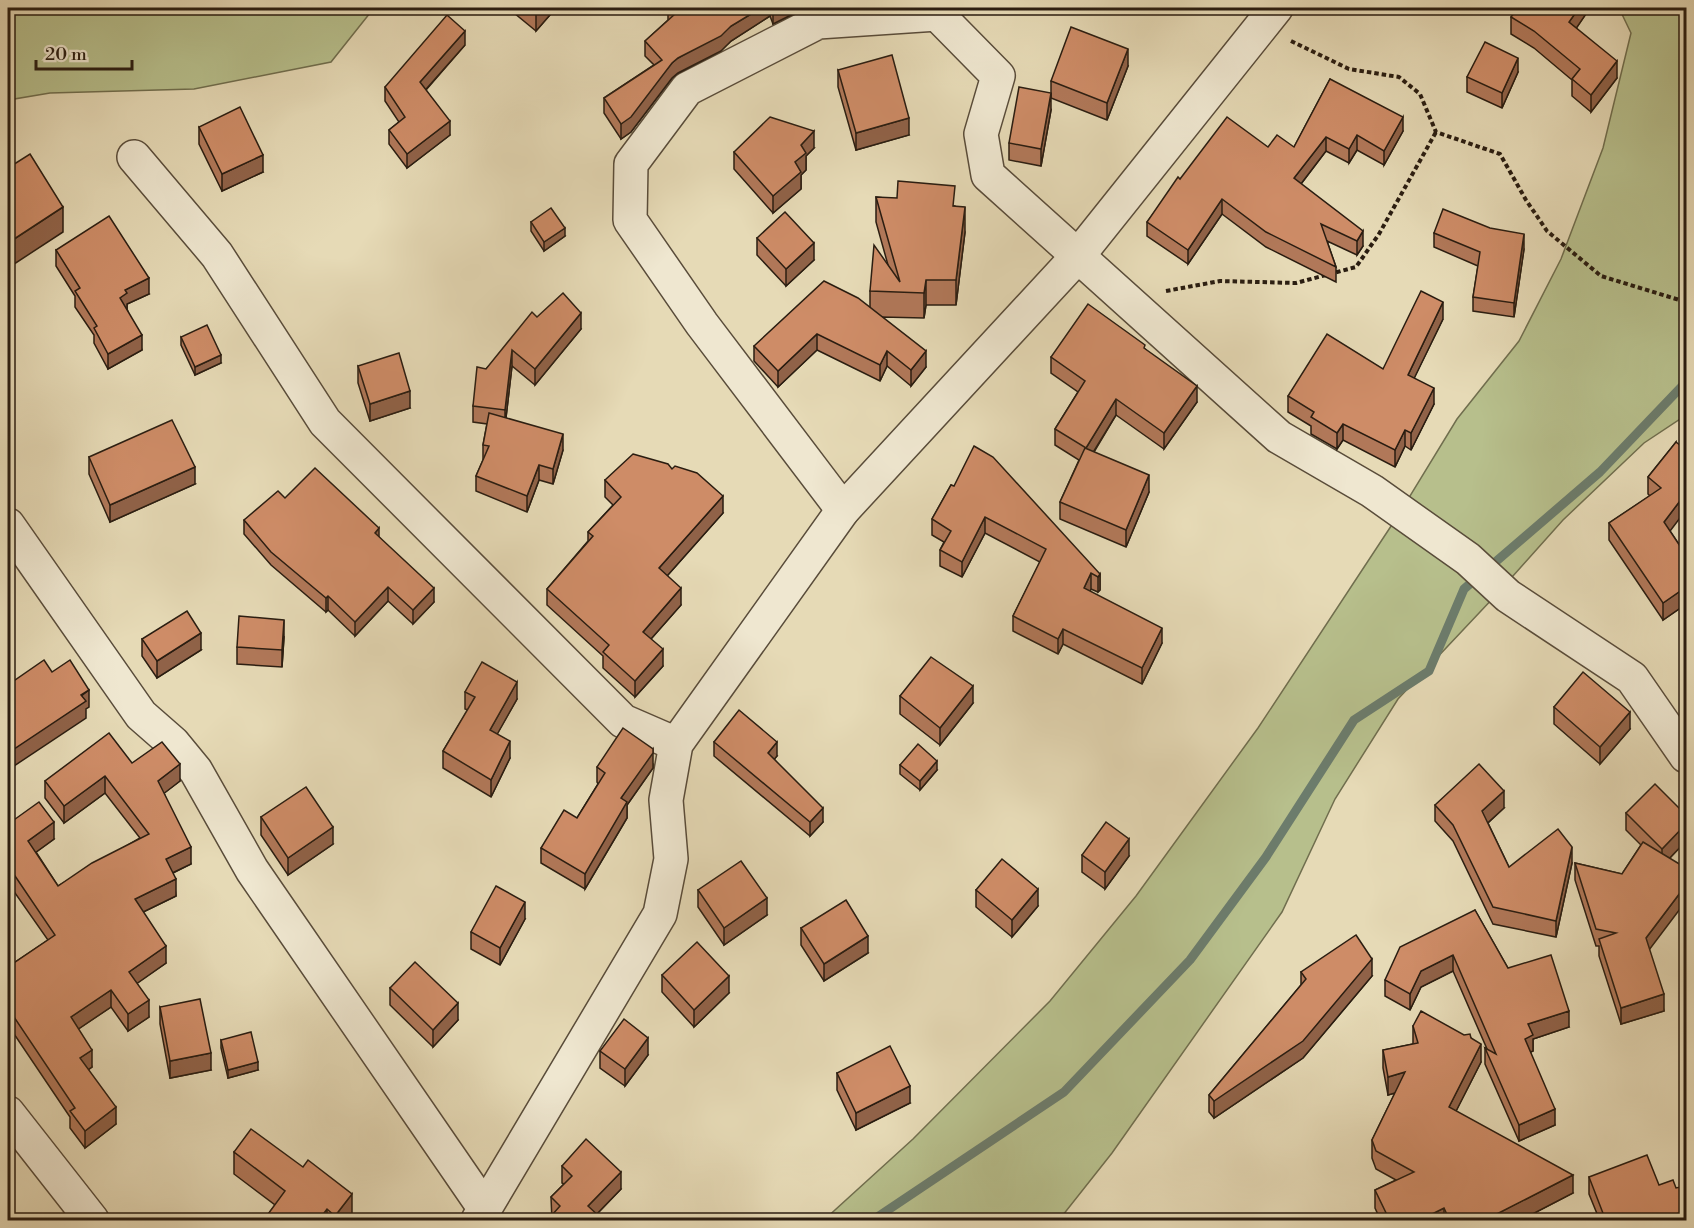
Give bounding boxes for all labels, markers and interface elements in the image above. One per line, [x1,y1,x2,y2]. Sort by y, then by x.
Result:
scale bar [36,33,132,71]
text: 20 m [45,43,87,66]

